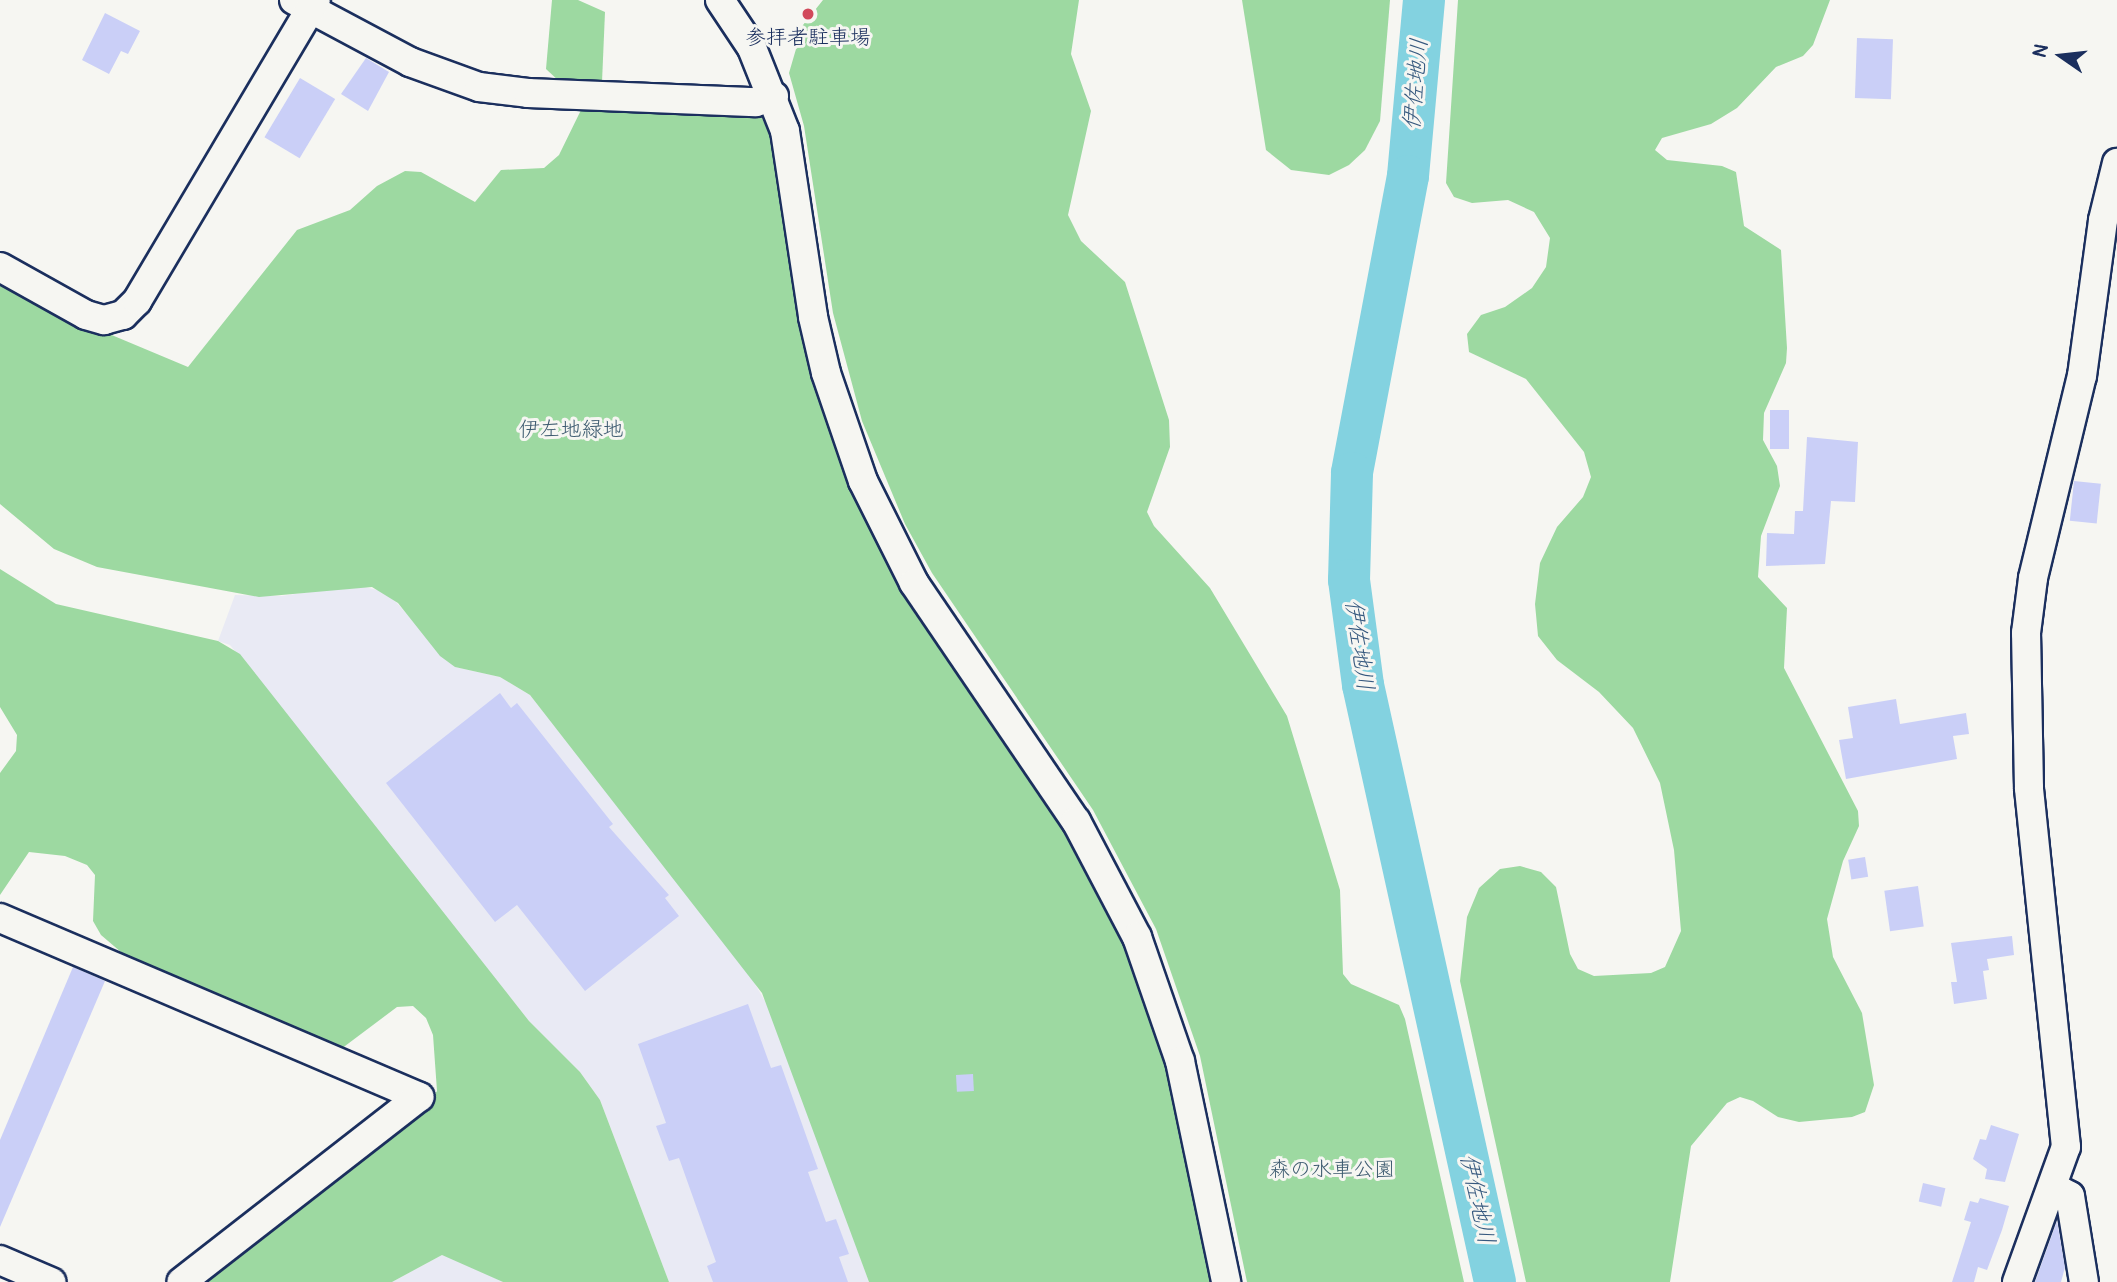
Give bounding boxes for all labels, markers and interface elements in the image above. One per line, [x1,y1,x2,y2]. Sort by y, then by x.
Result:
marker: 参拝者駐車場 [800,6,816,22]
north arrow [2026,21,2096,91]
place label: 参拝者駐車場 [745,25,871,51]
water label: 伊佐地川 [1398,37,1434,131]
text: N [2027,42,2054,60]
park label: 伊左地緑地 [519,417,623,443]
water label: 伊佐地川 [1339,598,1379,692]
water label: 伊佐地川 [1454,1151,1500,1247]
park label: 森の水車公園 [1269,1157,1395,1183]

